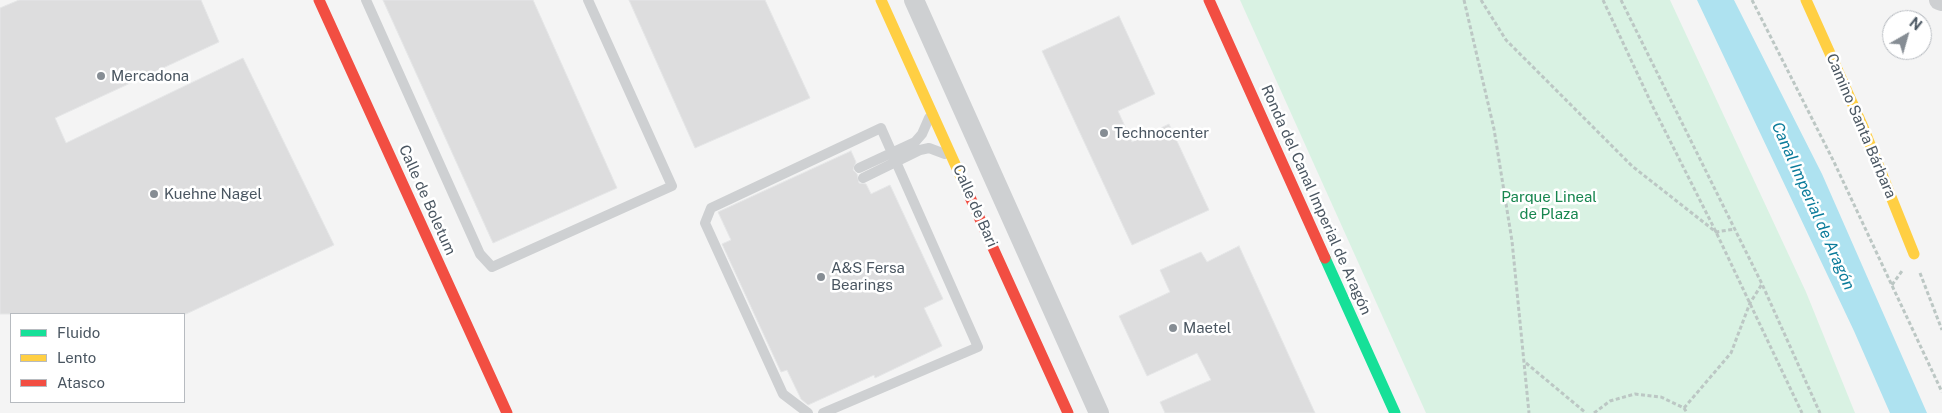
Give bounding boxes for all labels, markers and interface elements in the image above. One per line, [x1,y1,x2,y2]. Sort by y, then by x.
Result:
north arrow [1882,10,1932,60]
text: N [1906,14,1925,34]
street label: Camino Santa Bárbara [1822,51,1900,201]
place label: Mercadona [111,67,189,85]
marker: Mercadona [95,70,107,82]
street label: Ronda del Canal Imperial de Aragón [1257,82,1375,318]
water label: Canal Imperial de Aragón [1767,119,1859,293]
place label: Technocenter [1114,124,1209,142]
marker: Technocenter [1098,127,1110,139]
street label: Calle de Boletum [395,142,459,258]
street label: Calle de Bari [949,162,1001,250]
place label: Kuehne Nagel [164,185,262,203]
marker: Kuehne Nagel [148,188,160,200]
park label: Parque Lineal de Plaza [1501,188,1597,223]
place label: A&S Fersa Bearings [831,259,905,294]
marker: A&S Fersa Bearings [815,271,827,283]
legend [10,313,185,403]
place label: Maetel [1183,319,1231,337]
marker: Maetel [1167,322,1179,334]
text: Fluido [57,324,100,341]
text: Lento [57,349,96,366]
text: Atasco [57,374,105,391]

